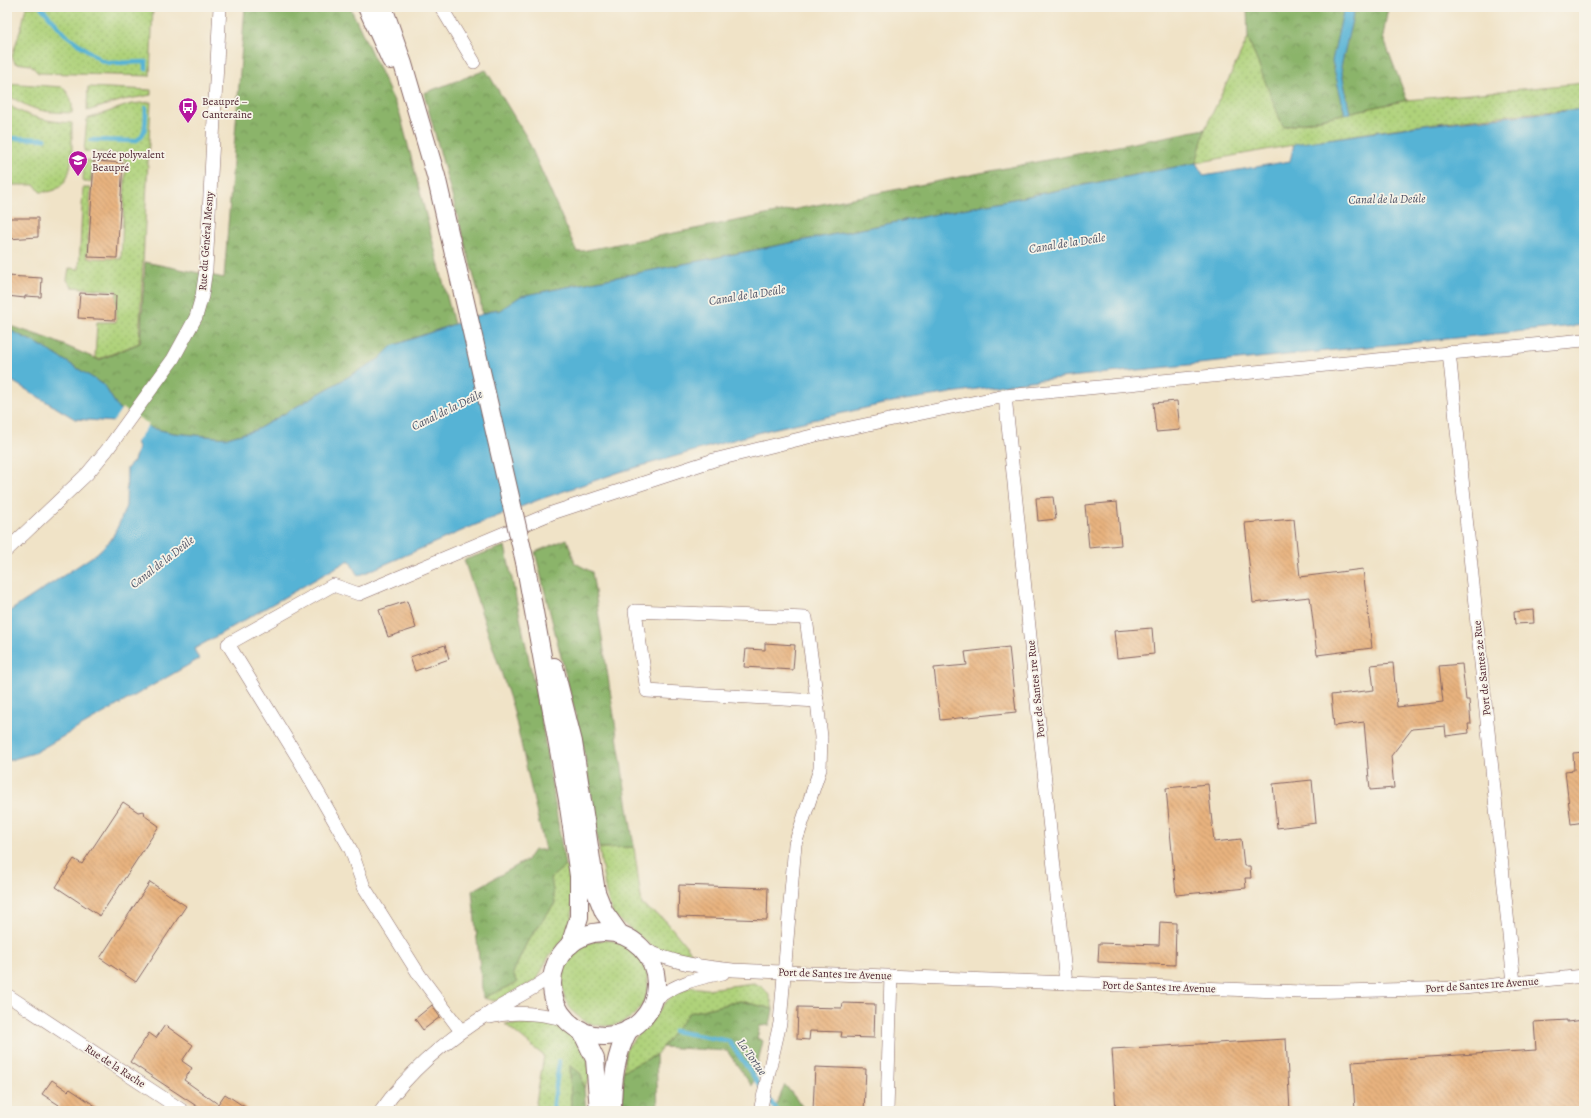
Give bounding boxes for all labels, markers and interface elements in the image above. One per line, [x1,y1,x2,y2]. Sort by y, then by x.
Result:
place label: Beaupré – Canteraine [202,94,252,122]
bus stop icon: Beaupré – Canteraine [177,96,199,124]
place label: Lycée polyvalent Beaupré [92,147,165,175]
school or university icon: Lycée polyvalent Beaupré [67,149,89,177]
water label: Canal de la Deûle [1348,190,1426,208]
street label: Rue du Général Mesny [195,191,217,291]
water label: Canal de la Deûle [1028,229,1107,257]
water label: Canal de la Deûle [708,281,787,309]
water label: Canal de la Deûle [409,386,486,434]
water label: Canal de la Deûle [127,532,198,592]
street label: Port de Santes 2e Rue [1470,620,1494,716]
street label: Port de Santes 1re Rue [1023,639,1049,739]
street label: Port de Santes 1re Avenue [778,965,892,983]
street label: Port de Santes 1re Avenue [1425,974,1539,996]
street label: Port de Santes 1re Avenue [1102,978,1216,996]
water label: La Tortue [734,1035,771,1079]
street label: Rue de la Rache [82,1041,148,1091]

